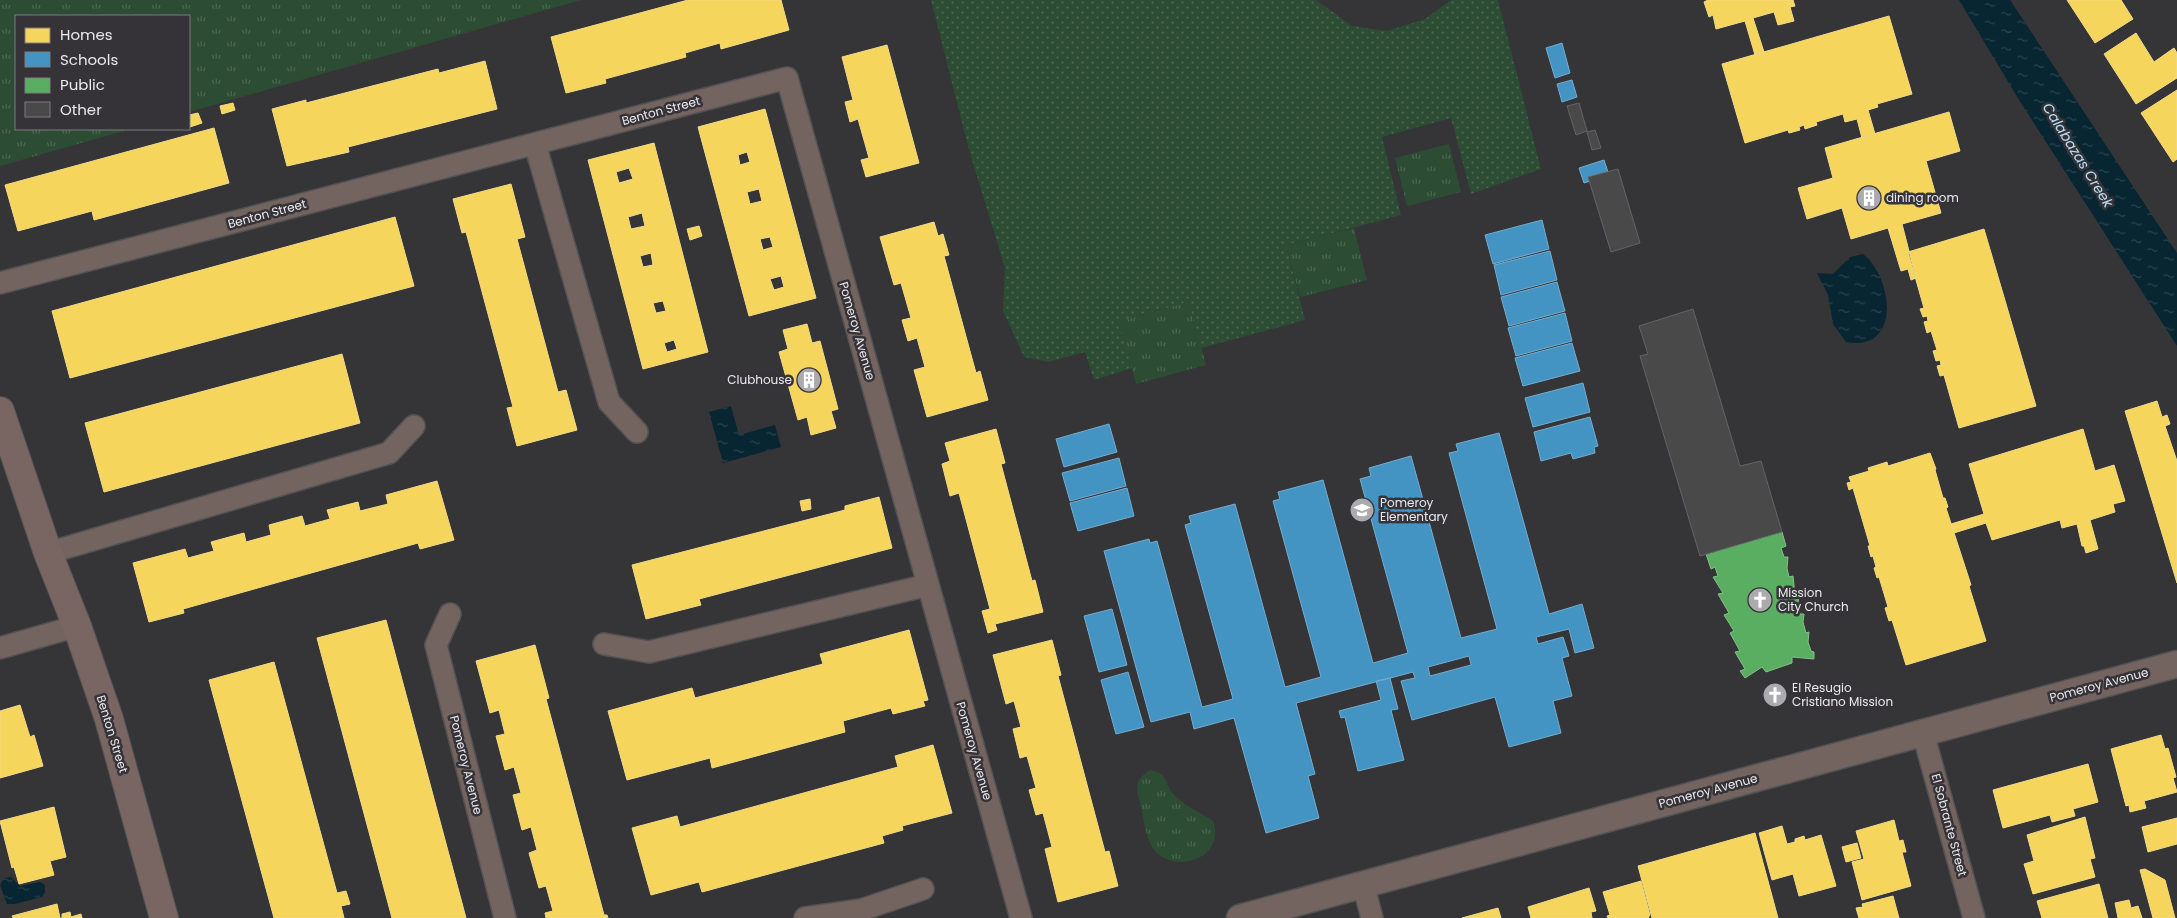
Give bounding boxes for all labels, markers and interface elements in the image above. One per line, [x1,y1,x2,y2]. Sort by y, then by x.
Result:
legend [15,15,190,130]
text: Homes [60,24,113,45]
text: Schools [60,49,118,70]
text: Public [60,74,105,95]
street label: Benton Street [620,92,702,129]
text: Other [60,99,102,120]
water label: Calabazas Creek [2038,99,2119,212]
building icon: dining room [1856,185,1882,211]
place label: dining room [1886,189,1959,206]
street label: Benton Street [226,195,308,232]
street label: Pomeroy Avenue [835,280,880,382]
building icon: Clubhouse [796,367,822,393]
place label: Clubhouse [727,371,792,388]
place label: Pomeroy Elementary [1380,494,1448,525]
school or university icon: Pomeroy Elementary [1349,497,1375,523]
place label: Mission City Church [1778,584,1849,615]
church icon: Mission City Church [1747,587,1773,613]
street label: Pomeroy Avenue [2048,663,2150,706]
place label: El Resugio Cristiano Mission [1792,679,1893,710]
church icon: El Resugio Cristiano Mission [1762,682,1788,708]
street label: Benton Street [93,693,132,775]
street label: Pomeroy Avenue [952,700,997,802]
street label: Pomeroy Avenue [446,714,487,816]
street label: Pomeroy Avenue [1657,769,1759,812]
street label: El Sobrante Street [1928,772,1971,878]

